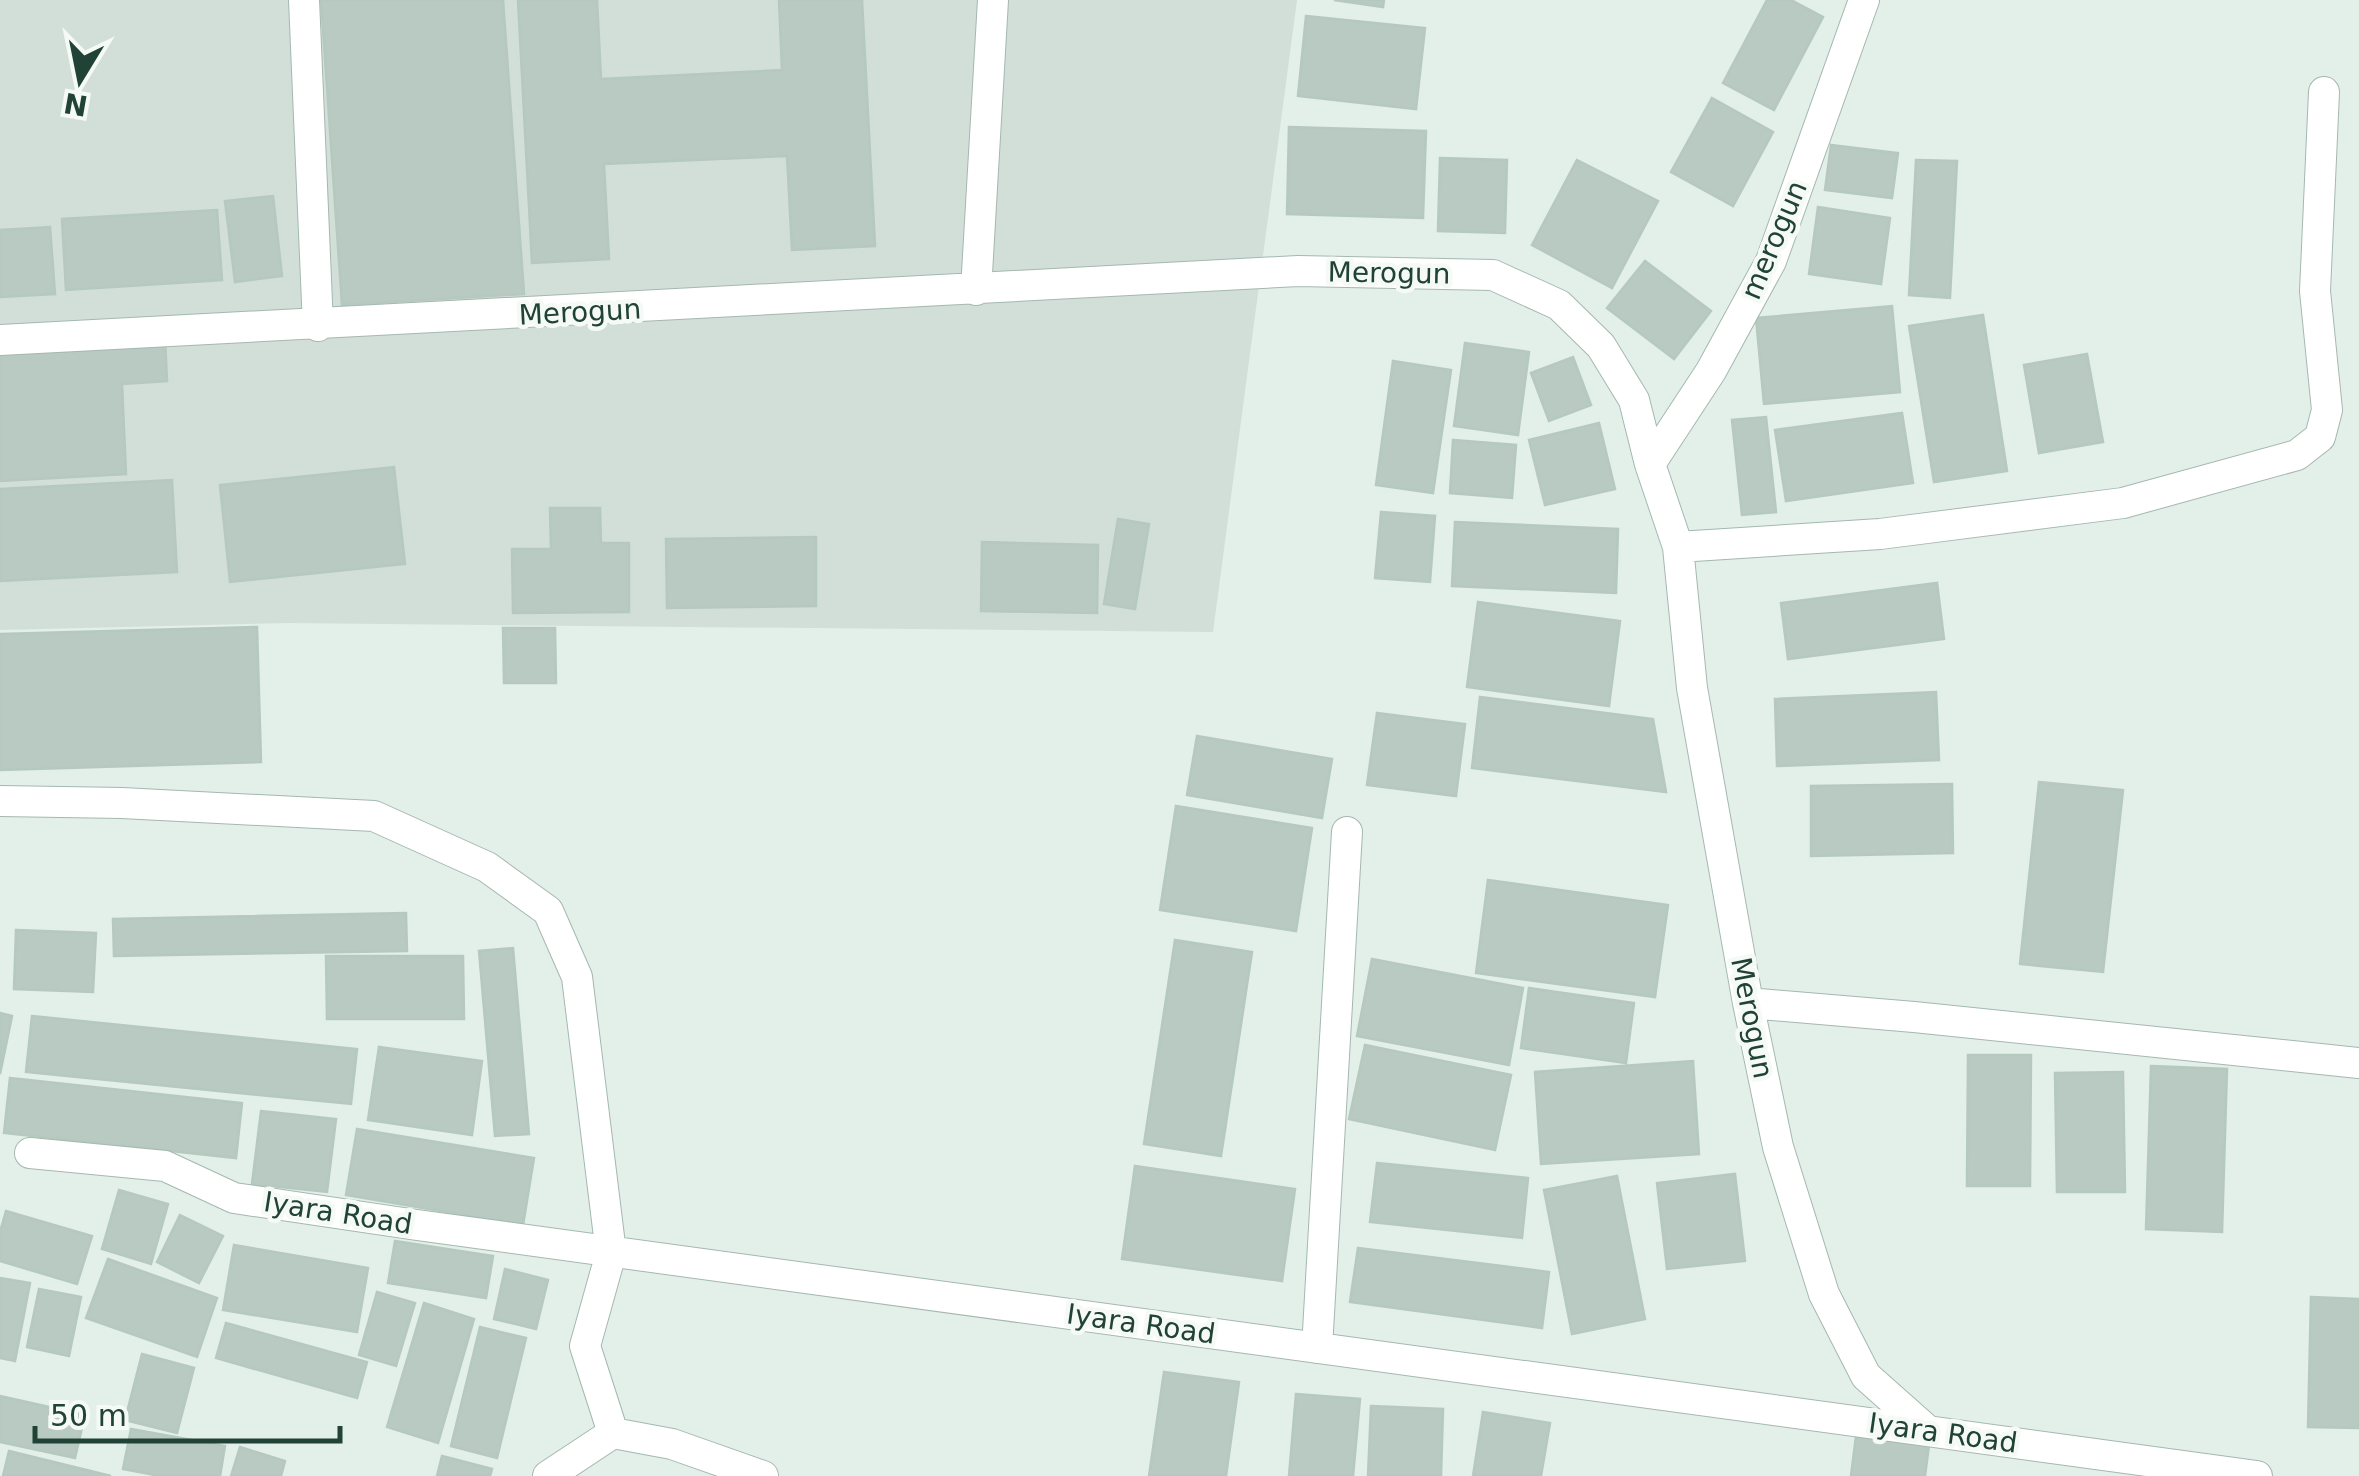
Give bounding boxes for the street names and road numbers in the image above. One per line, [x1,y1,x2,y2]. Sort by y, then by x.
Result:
street label: merogun [1734,176,1814,304]
street label: Merogun [1327,255,1451,291]
street label: Merogun [518,292,642,332]
street label: Merogun [1724,955,1780,1081]
street label: Iyara Road [261,1185,415,1241]
street label: Iyara Road [1065,1297,1217,1351]
street label: Iyara Road [1867,1406,2019,1460]

